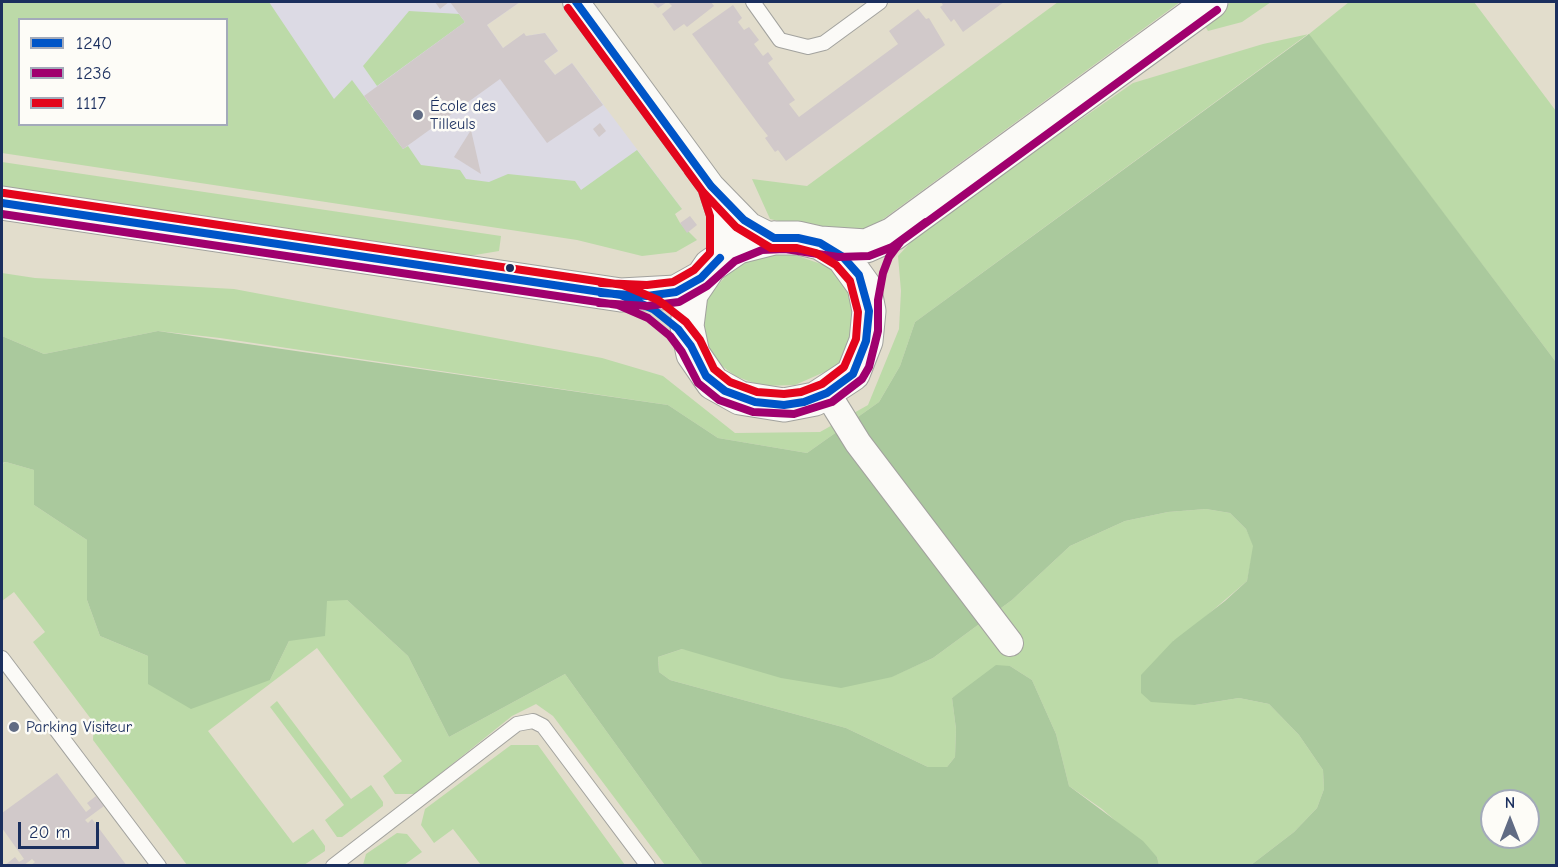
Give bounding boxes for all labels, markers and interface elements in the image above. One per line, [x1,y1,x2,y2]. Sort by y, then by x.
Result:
legend [18,18,228,126]
text: 1240 [76,33,112,54]
text: 1236 [76,63,111,84]
text: 1117 [76,93,106,114]
place label: École des Tilleuls [430,96,496,134]
marker: École des Tilleuls [411,108,425,122]
unlabelled marker [504,262,516,274]
place label: Parking Visiteur [26,717,132,737]
marker: Parking Visiteur [7,720,21,734]
north arrow [1480,789,1540,849]
text: N [1505,794,1515,812]
scale bar [21,810,102,848]
text: 20 m [29,822,70,843]

